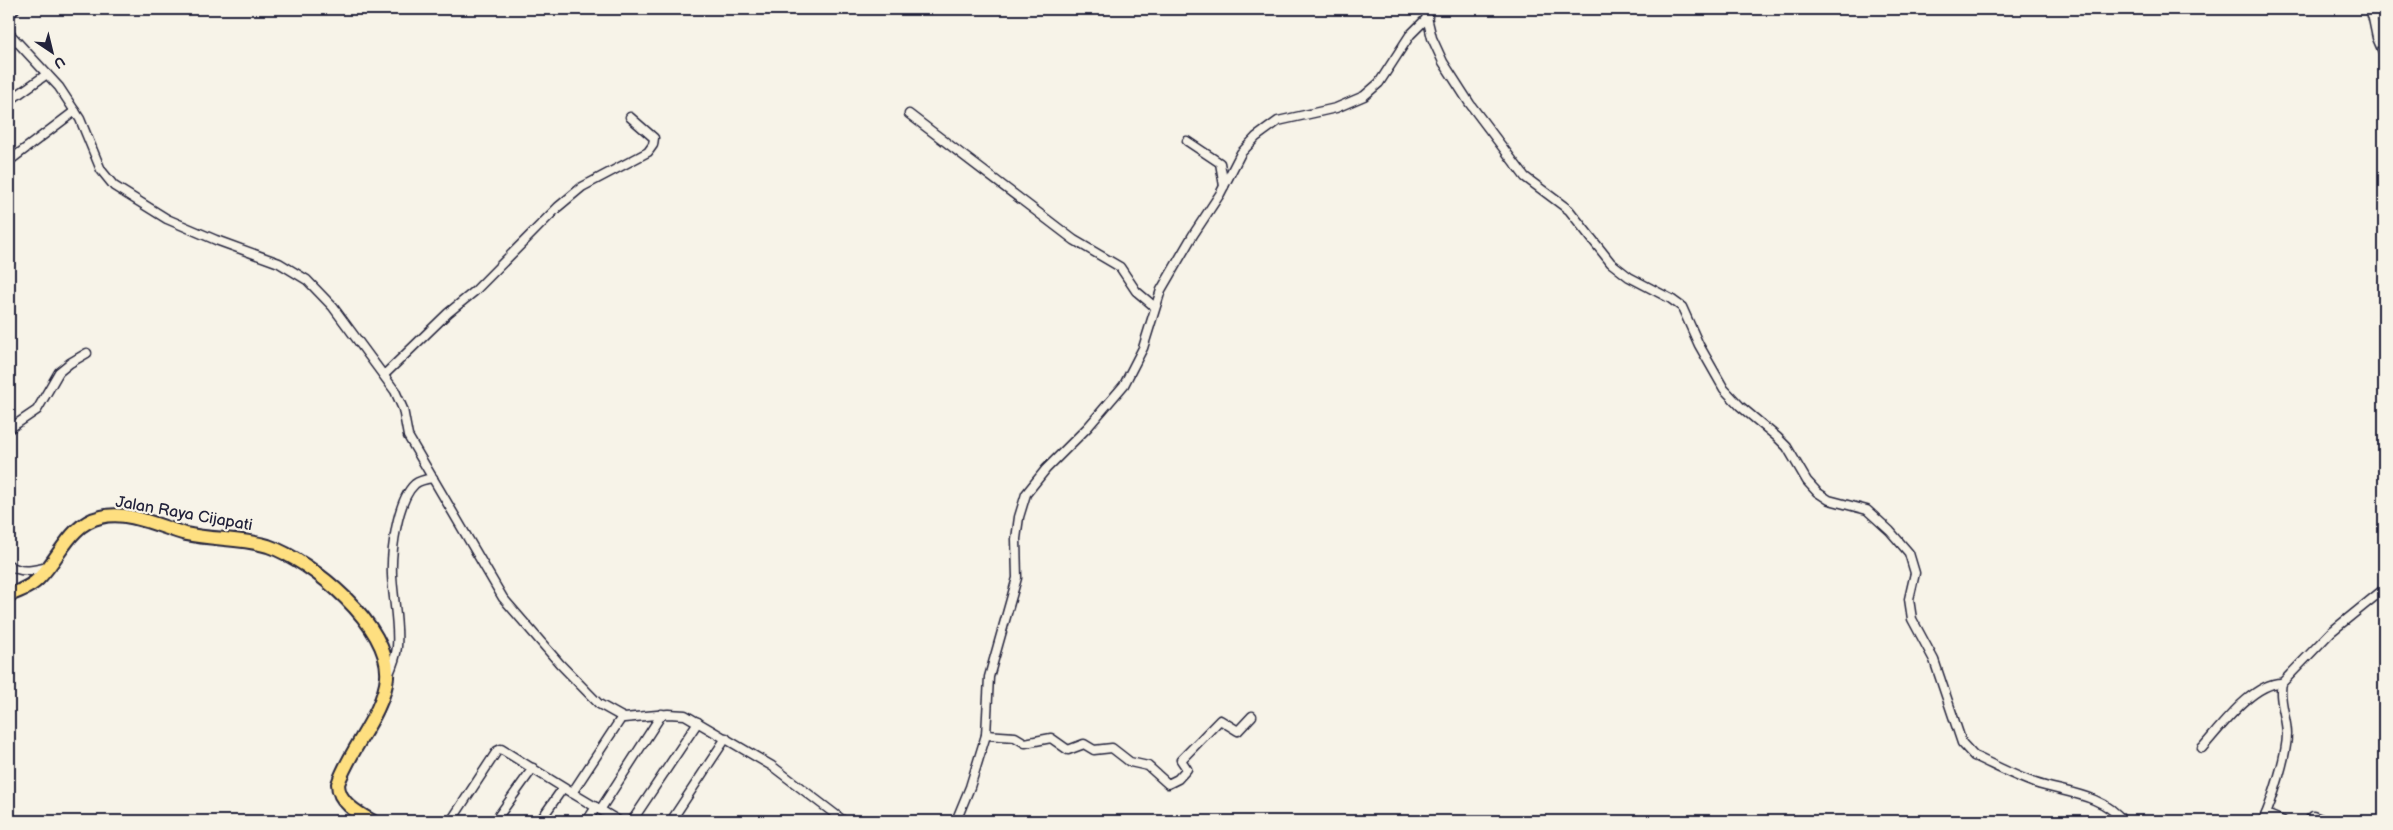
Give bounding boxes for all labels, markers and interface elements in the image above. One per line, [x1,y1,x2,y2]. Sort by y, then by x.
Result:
north arrow [28,28,78,78]
text: U [50,52,68,72]
street label: Jalan Raya Cijapati [114,493,254,535]

